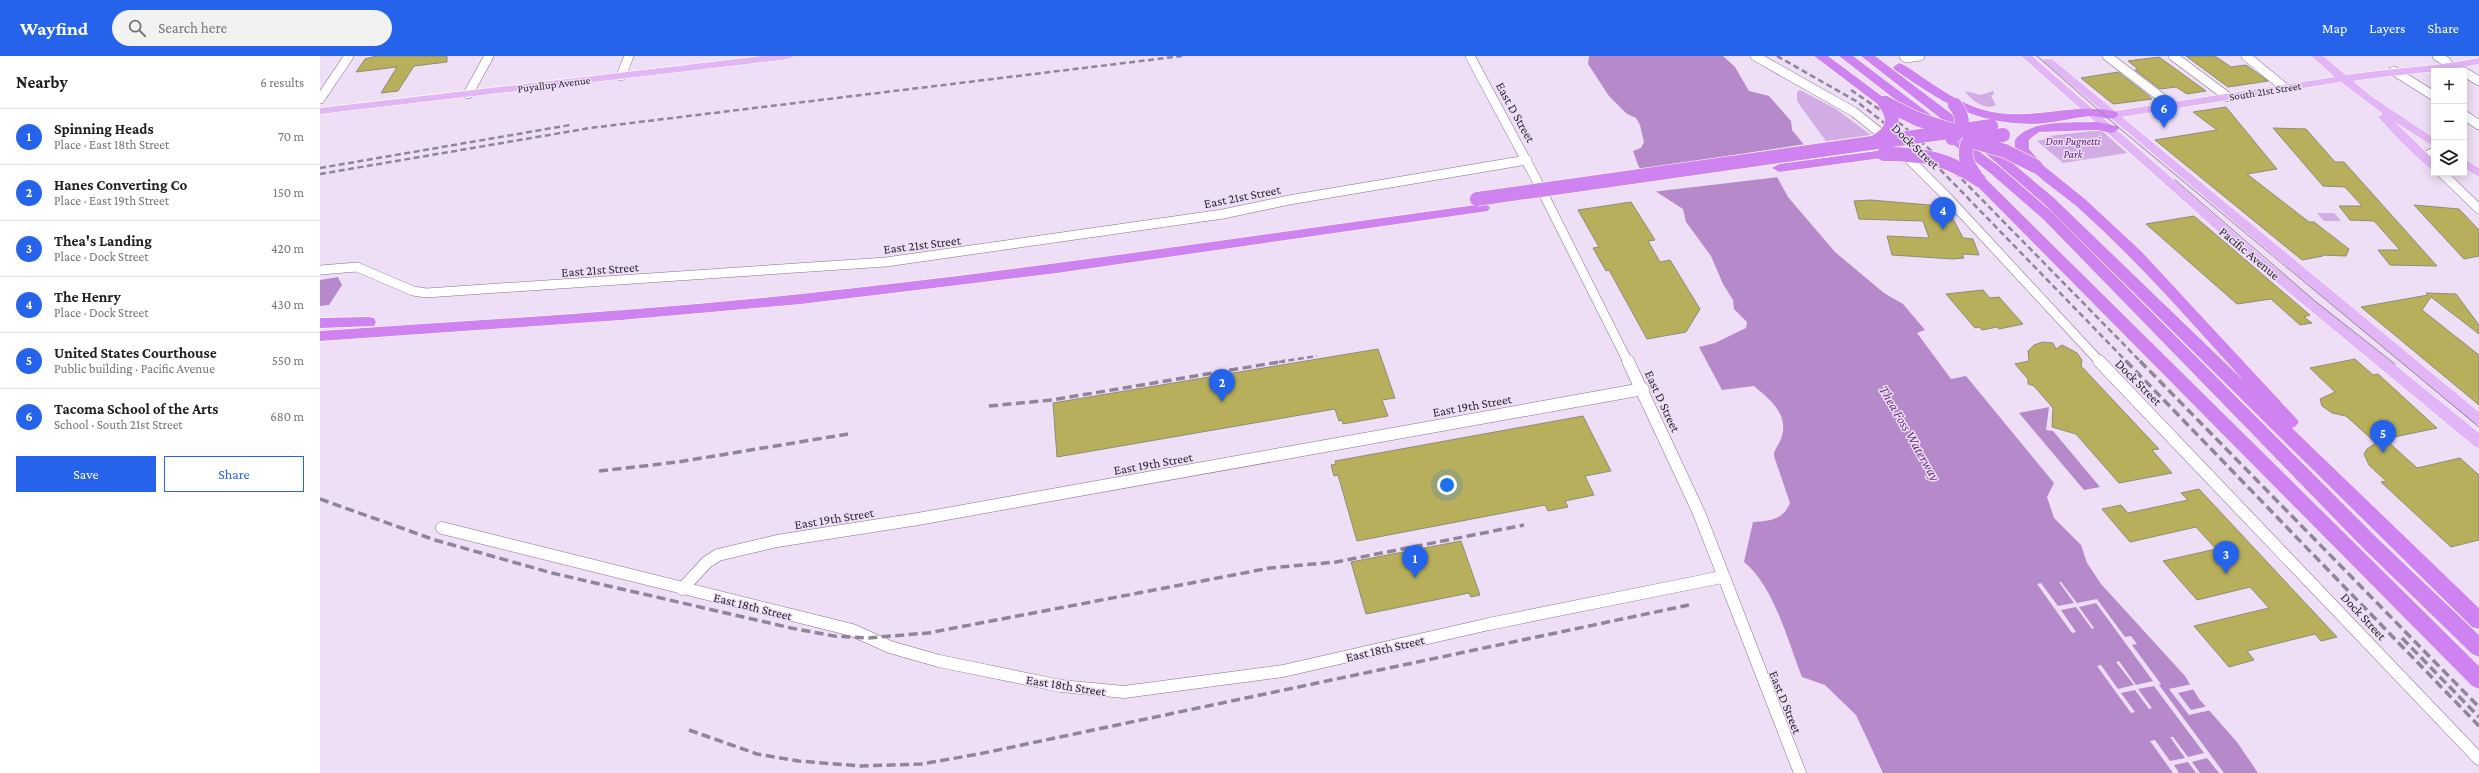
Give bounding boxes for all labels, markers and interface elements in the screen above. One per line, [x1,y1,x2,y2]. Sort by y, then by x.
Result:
search box [112,10,392,46]
icon: search [126,17,148,39]
text: Wayfind [20,18,88,39]
text: Search here [158,20,227,36]
text: Map [2322,20,2347,36]
text: Layers [2369,20,2406,36]
text: Share [2428,20,2459,36]
map controls [2431,68,2467,176]
button: + [2431,68,2467,104]
text: Nearby [16,73,68,92]
street label: Puyallup Avenue [517,74,591,95]
text: 6 results [260,75,304,90]
street label: South 21st Street [2228,79,2302,103]
street label: East D Street [1493,80,1539,146]
pin: 6 [2151,95,2177,128]
button: − [2431,104,2467,140]
text: Spinning Heads [54,121,154,137]
street label: Dock Street [1889,121,1943,173]
text: 1 [27,129,31,144]
text: 70 m [278,129,304,144]
park label: Don Pugnetti Park [2046,135,2100,160]
text: Place · East 18th Street [54,137,169,152]
button: layers [2431,140,2467,176]
text: Hanes Converting Co [54,177,187,193]
street label: East 21st Street [1203,182,1282,211]
text: 2 [26,185,32,200]
text: 150 m [273,185,304,200]
text: Place · East 19th Street [54,193,169,208]
pin: 4 [1930,197,1956,230]
street label: Pacific Avenue [2216,224,2283,283]
street label: East 21st Street [883,232,962,257]
text: Thea's Landing [54,233,152,249]
text: 3 [26,241,32,256]
text: 420 m [271,241,304,256]
text: Place · Dock Street [54,249,149,264]
street label: East 21st Street [561,259,640,280]
text: The Henry [54,289,121,305]
text: 4 [25,297,33,312]
text: 430 m [271,297,304,312]
text: Place · Dock Street [54,305,149,320]
text: United States Courthouse [54,345,217,361]
text: 5 [26,353,32,368]
text: 550 m [272,353,304,368]
street label: Dock Street [2112,356,2165,409]
text: Public building · Pacific Avenue [54,361,215,376]
street label: East D Street [1642,368,1684,435]
pin: 2 [1209,369,1235,402]
water label: Thea Foss Waterway [1876,382,1944,484]
street label: East 19th Street [1431,391,1513,420]
text: Tacoma School of the Arts [54,401,218,417]
text: 6 [25,409,33,424]
text: 680 m [270,409,304,424]
text: School · South 21st Street [54,417,183,432]
pin: 5 [2370,420,2396,453]
street label: East 19th Street [1112,449,1194,478]
button: Save [16,456,156,492]
button: Share [164,456,304,492]
your location [1437,475,1457,495]
street label: East 19th Street [793,505,875,532]
pin: 3 [2213,541,2239,574]
pin: 1 [1402,545,1428,578]
street label: East 18th Street [712,589,794,624]
street label: Dock Street [2338,589,2390,644]
street label: East 18th Street [1344,632,1427,665]
street label: East D Street [1766,669,1805,736]
street label: East 18th Street [1025,672,1107,699]

